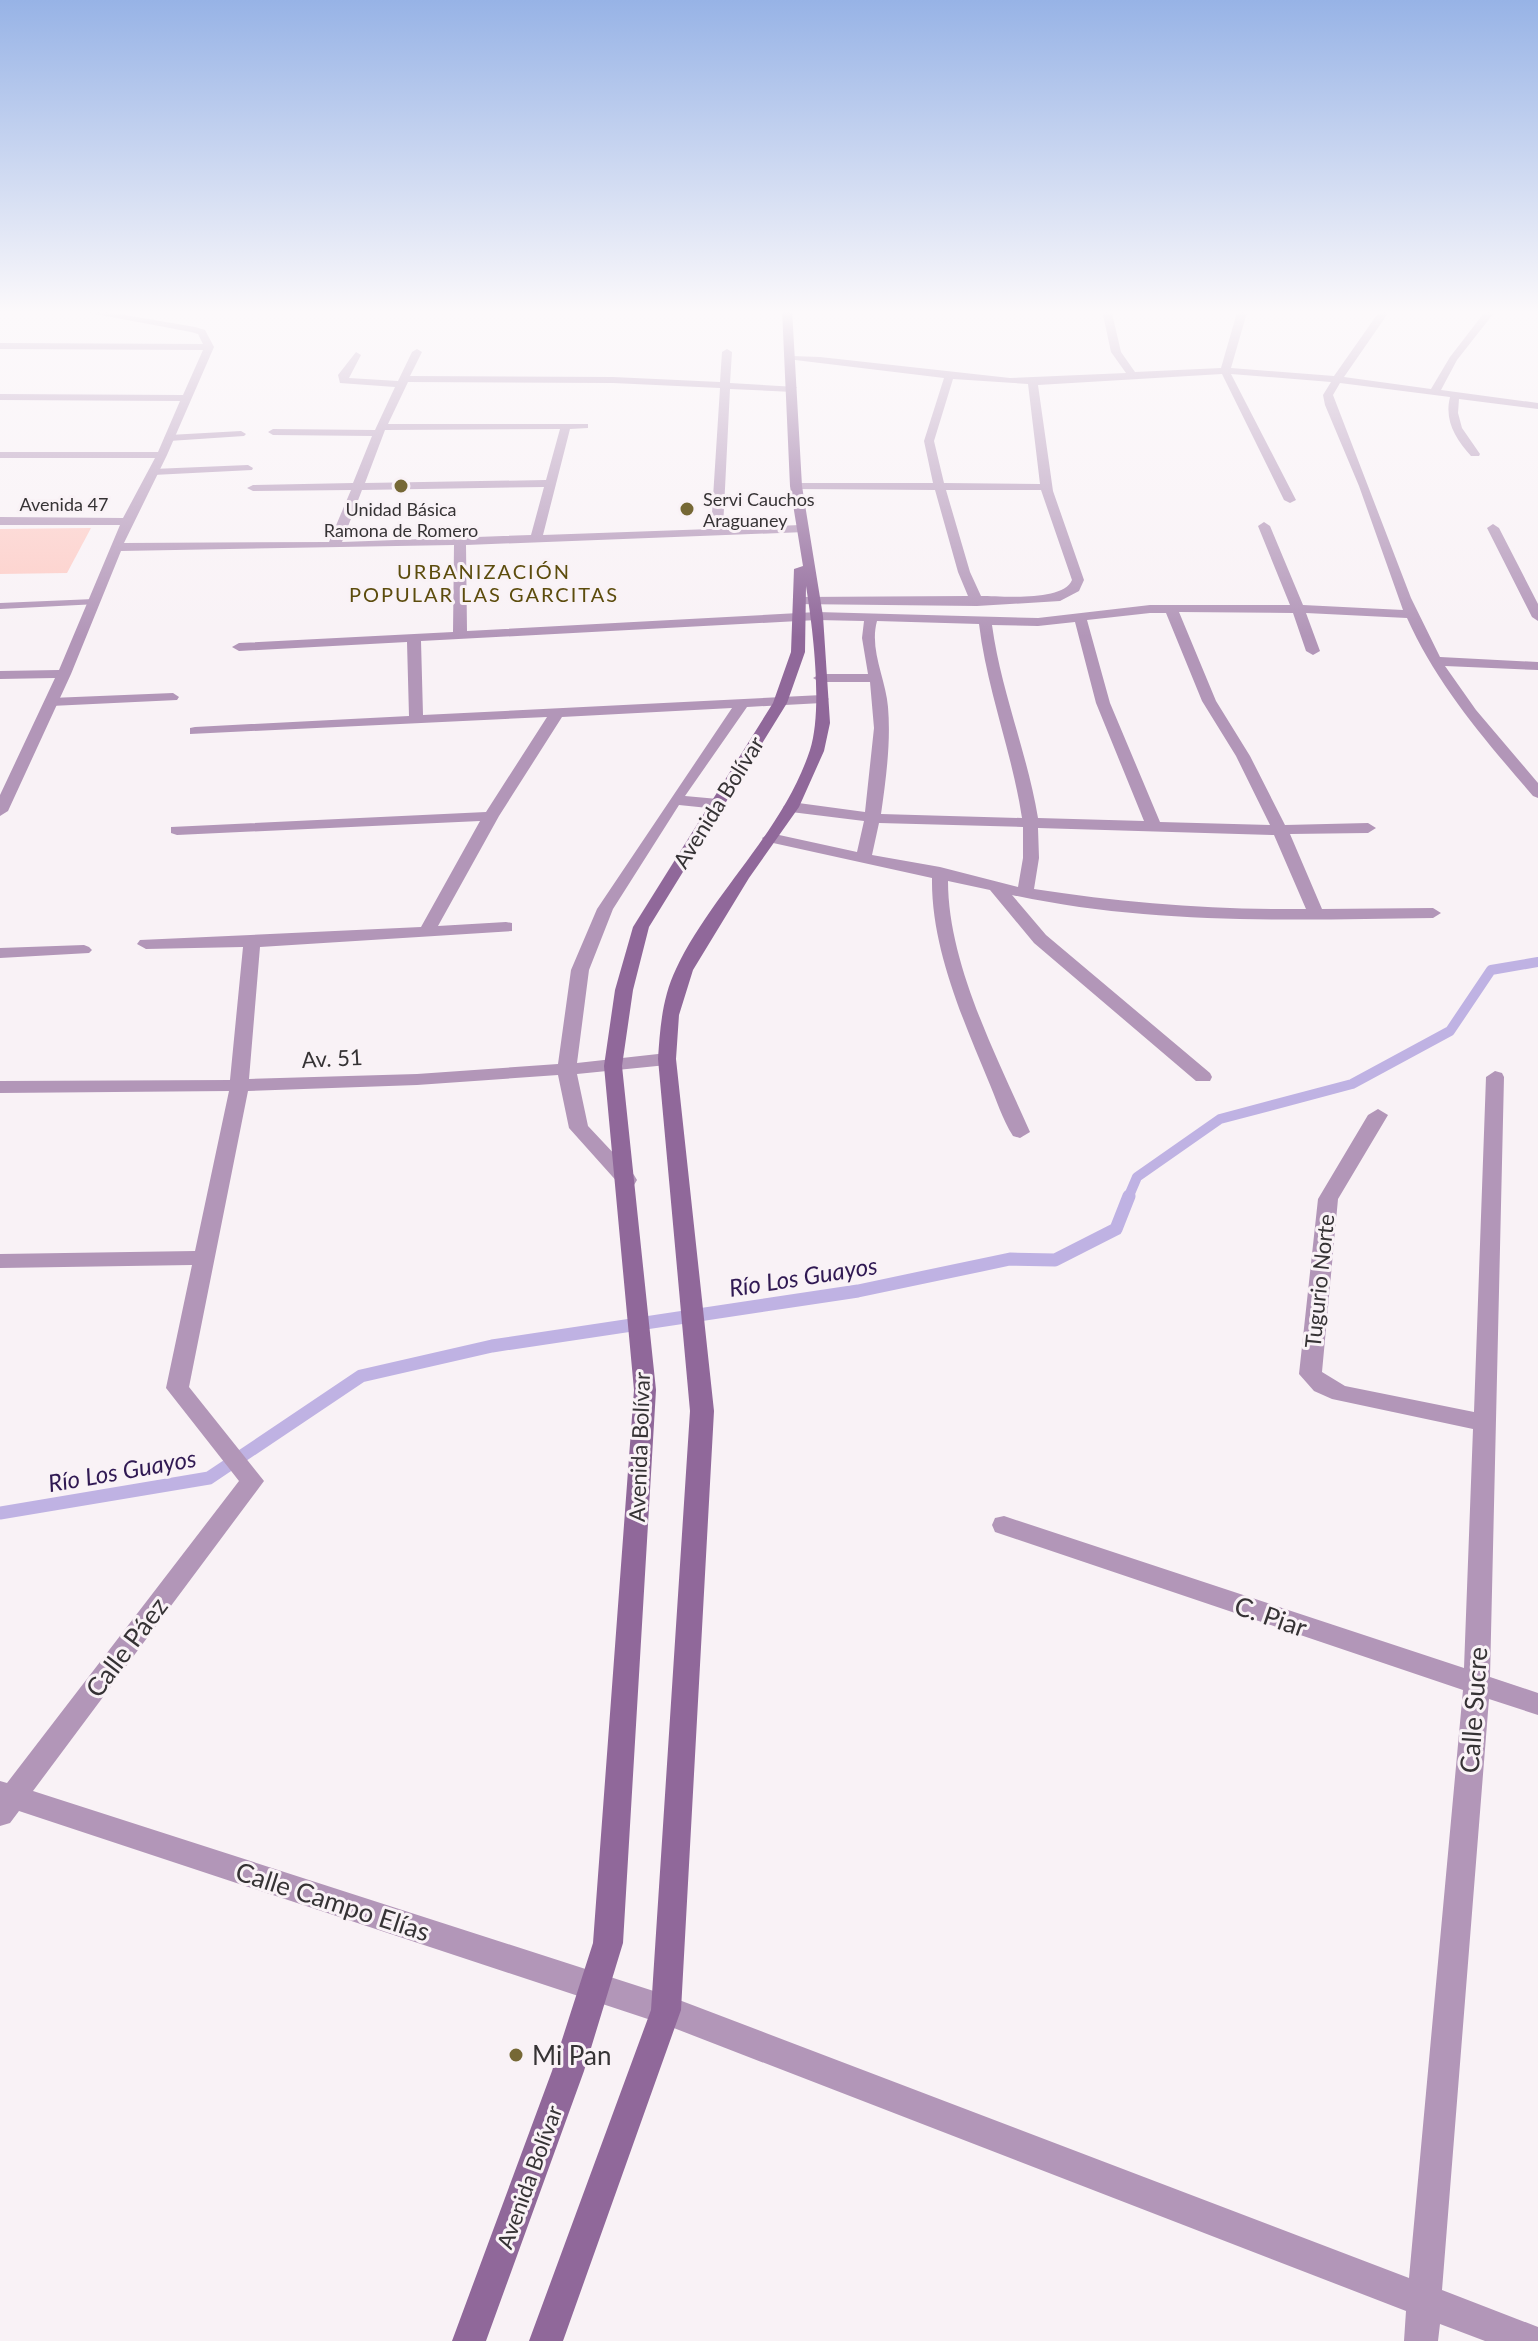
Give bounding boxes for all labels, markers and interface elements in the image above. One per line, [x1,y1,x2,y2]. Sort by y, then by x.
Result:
marker: Unidad Básica Ramona de Romero [392,477,410,495]
place label: Servi Cauchos Araguaney [703,488,815,531]
street label: Avenida 47 [20,493,108,515]
place label: Unidad Básica Ramona de Romero [324,498,478,541]
marker: Servi Cauchos Araguaney [678,500,696,518]
district label: URBANIZACIÓN POPULAR LAS GARCITAS [349,559,619,606]
street label: Avenida Bolívar [667,731,769,873]
street label: Av. 51 [301,1043,363,1073]
street label: Tugurio Norte [1299,1213,1339,1349]
water label: Río Los Guayos [727,1250,880,1302]
street label: Avenida Bolívar [623,1371,655,1523]
water label: Río Los Guayos [46,1443,199,1497]
street label: C. Piar [1231,1589,1312,1643]
street label: Calle Páez [78,1591,174,1703]
street label: Calle Sucre [1453,1646,1493,1774]
street label: Calle Campo Elías [232,1855,434,1947]
place label: Mi Pan [532,2039,611,2071]
marker: Mi Pan [507,2046,525,2064]
street label: Avenida Bolívar [491,2102,567,2252]

